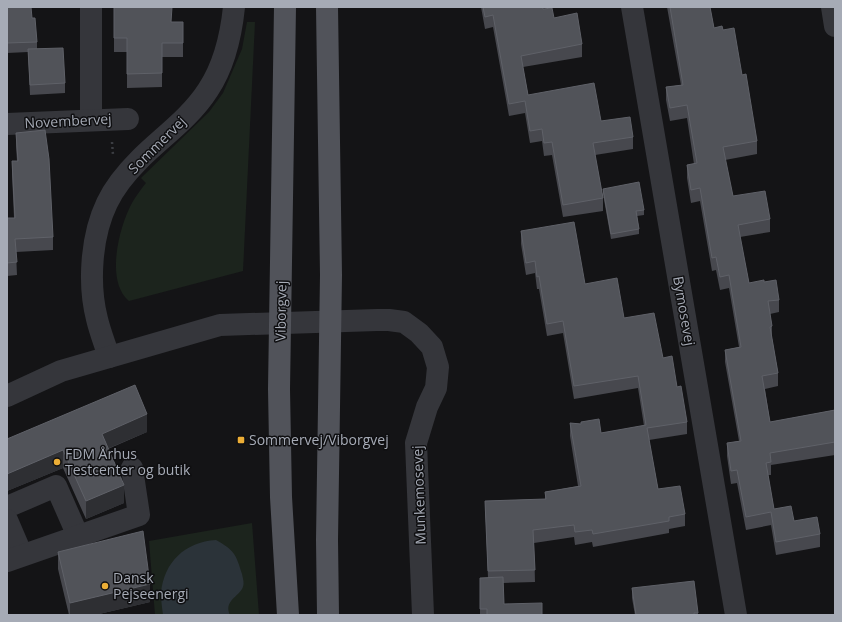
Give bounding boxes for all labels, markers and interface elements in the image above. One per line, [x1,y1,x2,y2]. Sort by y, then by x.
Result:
street label: Novembervej [24,109,112,132]
street label: Sommervej [124,112,190,178]
street label: Bymosevej [669,275,700,347]
street label: Viborgvej [270,281,291,341]
place label: Sommervej/Viborgvej [249,430,389,449]
marker: Sommervej/Viborgvej [236,435,246,445]
place label: FDM Århus Testcenter og butik [65,444,191,479]
street label: Munkemosevej [407,445,430,545]
marker: FDM Århus Testcenter og butik [52,457,62,467]
place label: Dansk Pejseenergi [113,568,189,603]
marker: Dansk Pejseenergi [100,581,110,591]

